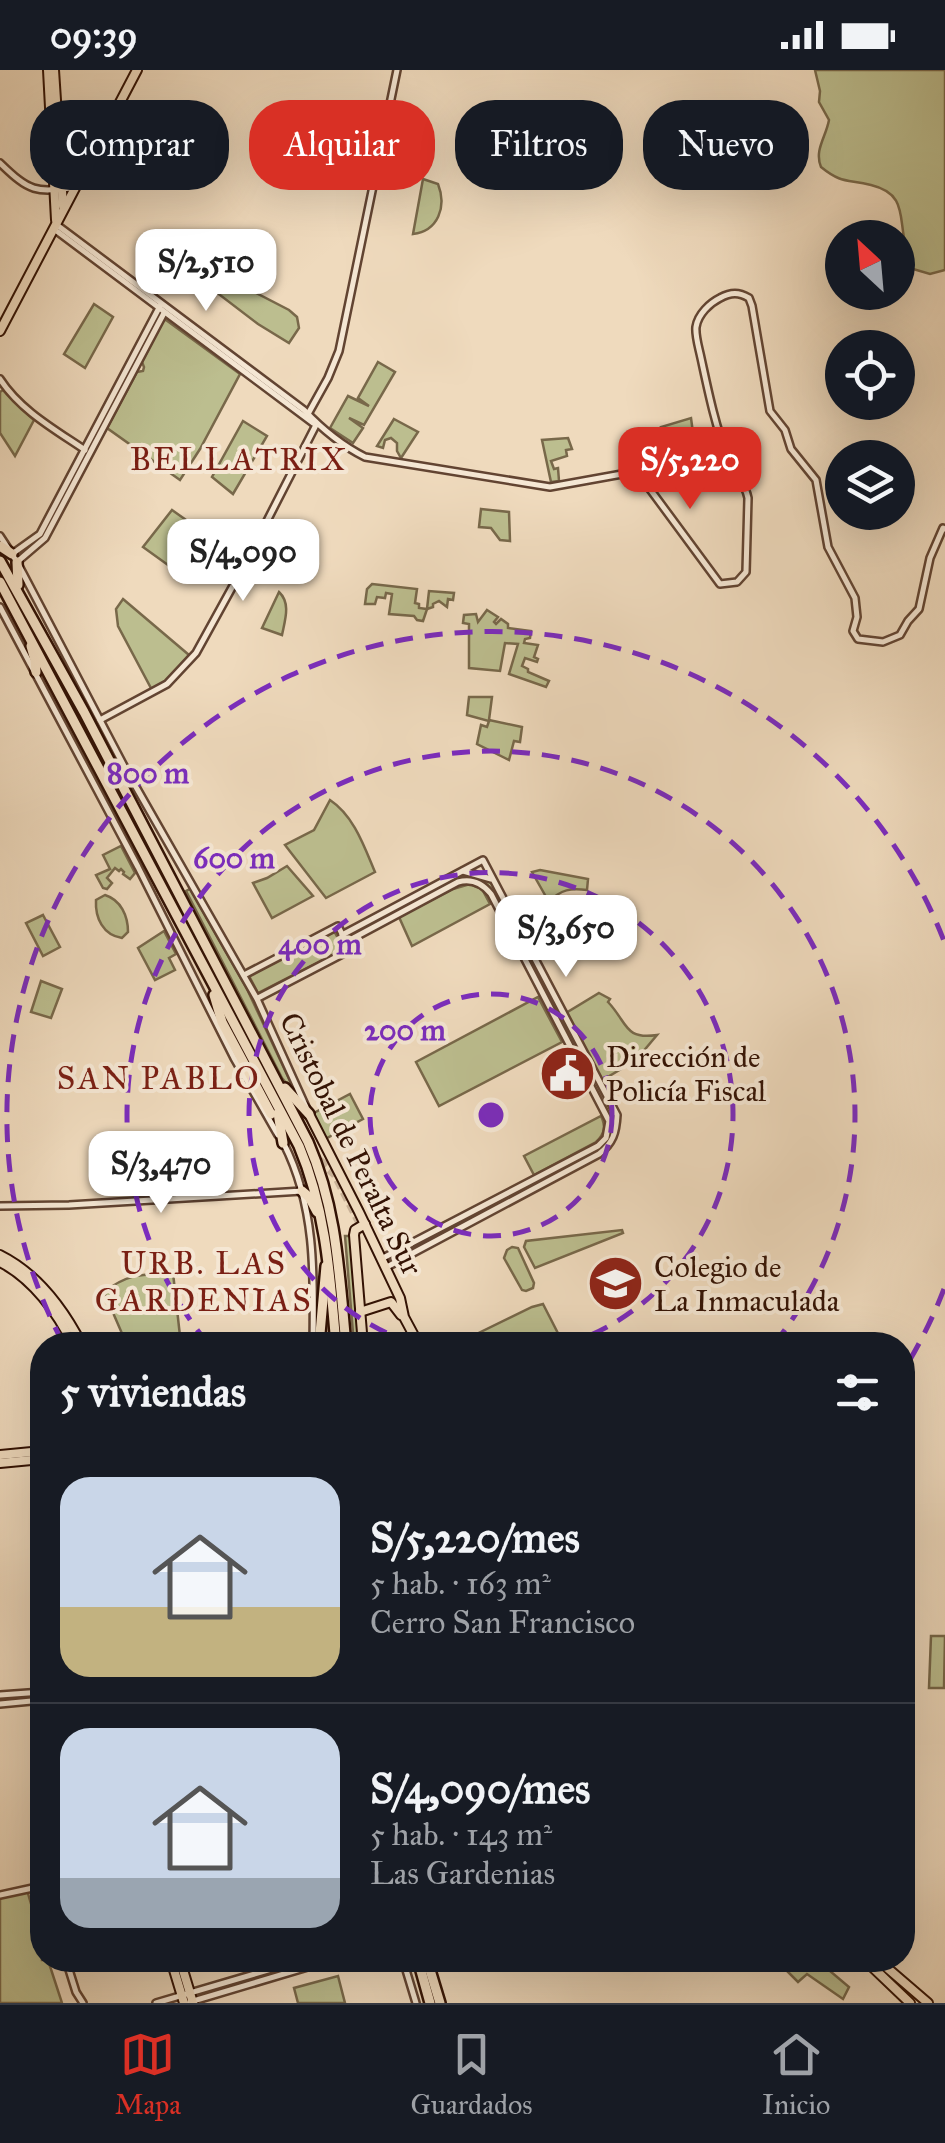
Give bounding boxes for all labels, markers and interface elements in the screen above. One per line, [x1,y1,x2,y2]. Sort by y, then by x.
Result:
text: 09:39 [50,12,138,58]
chip: Comprar [30,100,229,190]
chip: Alquilar [249,100,435,190]
chip: Filtros [455,100,623,190]
chip: Nuevo [643,100,809,190]
north arrow [825,220,915,310]
map controls [825,220,915,530]
pin: S/2,510 [114,229,298,314]
text: S/2,510 [157,242,255,281]
button: locate [825,330,915,420]
pin: S/5,220 [598,427,782,512]
district label: BELLATRIX [130,440,348,479]
text: S/5,220 [640,440,740,479]
button: layers [825,440,915,530]
pin: S/4,090 [151,519,335,604]
text: S/4,090 [189,532,297,571]
text: 800 m [107,755,190,791]
text: 600 m [193,840,276,876]
pin: S/3,650 [474,895,658,980]
text: S/3,650 [517,908,615,947]
text: 400 m [278,926,362,962]
street label: Cristobal de Peralta Sur [272,1007,431,1282]
text: 200 m [364,1012,446,1048]
place label: Dirección de Policía Fiscal [606,1039,767,1109]
public building icon: Dirección de Policía Fiscal [537,1044,597,1104]
district label: SAN PABLO [57,1059,261,1098]
centre of rings [473,1097,509,1133]
pin: S/3,470 [69,1131,253,1216]
text: S/3,470 [111,1144,211,1183]
district label: URB. LAS GARDENIAS [95,1244,313,1320]
place label: Colegio de La Inmaculada [654,1249,840,1319]
school or university icon: Colegio de La Inmaculada [585,1254,645,1314]
icon: filters [830,1365,885,1420]
text: 5 viviendas [60,1366,246,1418]
text: S/5,220/mes [370,1512,580,1564]
icon: home [140,1517,260,1637]
text: 5 hab. · 163 m² [370,1564,551,1603]
text: Cerro San Francisco [370,1603,635,1642]
text: S/4,090/mes [370,1763,590,1815]
icon: home [140,1768,260,1888]
text: 5 hab. · 143 m² [370,1815,552,1854]
text: Las Gardenias [370,1854,555,1893]
tab: Mapa [115,2027,181,2122]
tab: Guardados [411,2027,533,2122]
tab: Inicio [762,2027,830,2122]

